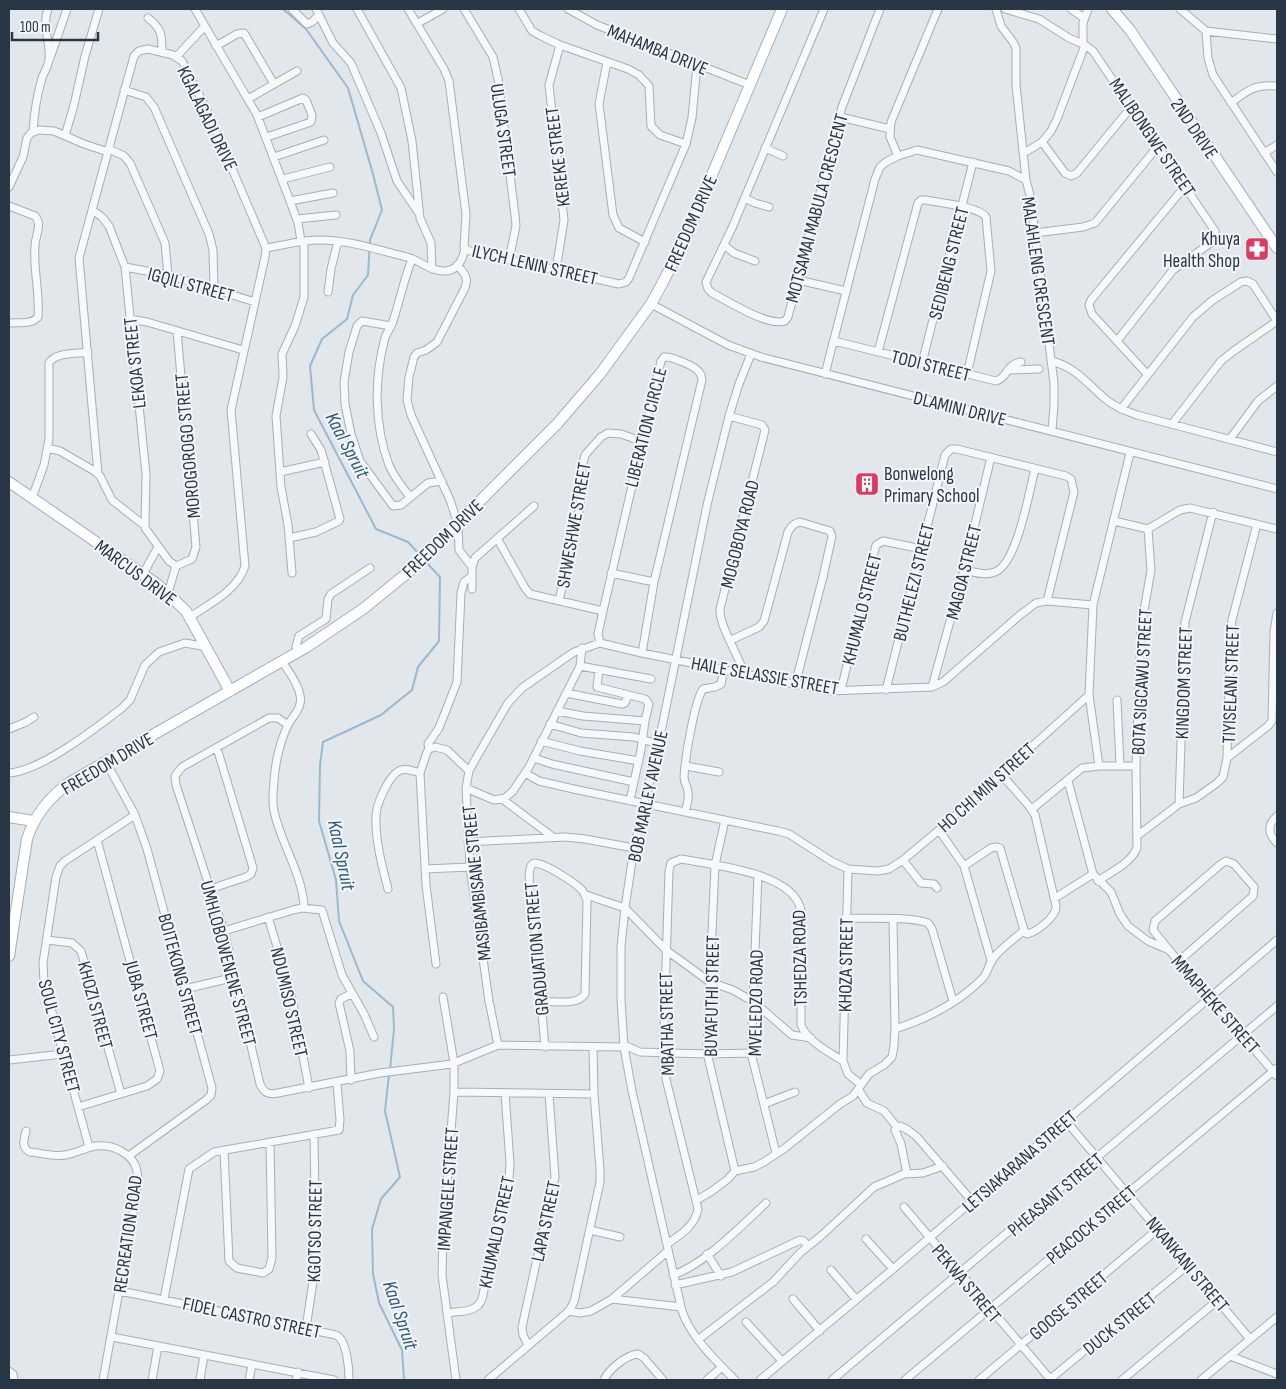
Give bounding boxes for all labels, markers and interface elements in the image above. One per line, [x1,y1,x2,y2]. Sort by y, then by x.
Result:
scale bar [12,10,99,42]
text: 100 m [20,18,51,37]
street label: MAHAMBA DRIVE [604,20,711,81]
street label: KGALAGADI DRIVE [171,63,242,175]
street label: MALIBONGWE STREET [1104,74,1200,202]
street label: ULUGA STREET [485,82,520,179]
street label: 2ND DRIVE [1165,94,1222,164]
street label: KEREKE STREET [541,105,576,208]
street label: MOTSAMAI MABULA CRESCENT [781,111,854,305]
street label: FREEDOM DRIVE [660,172,723,275]
street label: MALAHLENG CRESCENT [1016,195,1059,347]
street label: SEDIBENG STREET [924,204,975,322]
place label: Khuya Health Shop [1163,228,1240,273]
pharmacy icon: Khuya Health Shop [1244,236,1270,262]
street label: ILYCH LENIN STREET [470,240,600,291]
street label: IGQILI STREET [145,263,237,308]
street label: LEKOA STREET [119,316,152,410]
street label: TODI STREET [889,346,973,387]
street label: LIBERATION CIRCLE [620,365,672,490]
street label: MOROGOROGO STREET [171,372,206,519]
street label: DLAMINI DRIVE [911,387,1008,432]
water label: Kaal Spruit [320,408,375,484]
street label: SHWESHWE STREET [552,461,597,590]
place label: Bonwelong Primary School [884,463,980,508]
building icon: Bonwelong Primary School [854,471,880,497]
street label: MOGOBOYA ROAD [716,478,765,591]
street label: FREEDOM DRIVE [398,495,488,583]
street label: BUTHELEZI STREET [889,521,940,644]
street label: MAGOA STREET [942,522,987,622]
street label: MARCUS DRIVE [90,535,180,611]
street label: KHUMALO STREET [838,551,887,667]
street label: BOTA SIGCAWU STREET [1127,608,1158,756]
street label: TIYISELANI STREET [1218,624,1245,744]
street label: KINGDOM STREET [1171,626,1198,740]
street label: HAILE SELASSIE STREET [689,652,841,701]
street label: FREEDOM DRIVE [58,728,158,801]
street label: BOB MARLEY AVENUE [623,728,674,864]
street label: HO CHI MIN STREET [933,738,1041,838]
street label: MASIBAMBISANE STREET [458,804,497,962]
water label: Kaal Spruit [322,818,360,894]
street label: UMHLOBOWENENE STREET [194,878,261,1049]
street label: GRADUATION STREET [520,881,555,1016]
street label: TSHEDZA ROAD [788,909,813,1006]
street label: BOITEKONG STREET [152,911,207,1038]
street label: KHOZA STREET [834,917,859,1012]
street label: BUYAFUTHI STREET [700,935,725,1057]
street label: NDUMISO STREET [265,945,312,1060]
street label: MVELEDZO ROAD [744,949,769,1057]
street label: MMAPHEKE STREET [1166,951,1264,1059]
street label: JUBA STREET [119,957,162,1043]
street label: KHOZI STREET [72,959,117,1052]
street label: MBATHA STREET [655,972,680,1076]
street label: SOUL CITY STREET [32,977,85,1096]
street label: LETSIAKARANA STREET [958,1106,1082,1218]
street label: IMPANGELE STREET [433,1126,464,1252]
street label: PHEASANT STREET [1003,1148,1109,1242]
street label: RECREATION ROAD [109,1174,148,1294]
street label: KHUMALO STREET [474,1174,521,1290]
street label: KGOTSO STREET [303,1179,328,1283]
street label: LAPA STREET [527,1179,566,1264]
street label: PEACOCK STREET [1042,1181,1142,1270]
street label: NKANKANI STREET [1140,1213,1234,1318]
street label: PEKWA STREET [926,1240,1006,1328]
street label: GOOSE STREET [1025,1267,1113,1345]
water label: Kaal Spruit [377,1278,423,1354]
street label: DUCK STREET [1079,1288,1161,1361]
street label: FIDEL CASTRO STREET [181,1293,323,1344]

